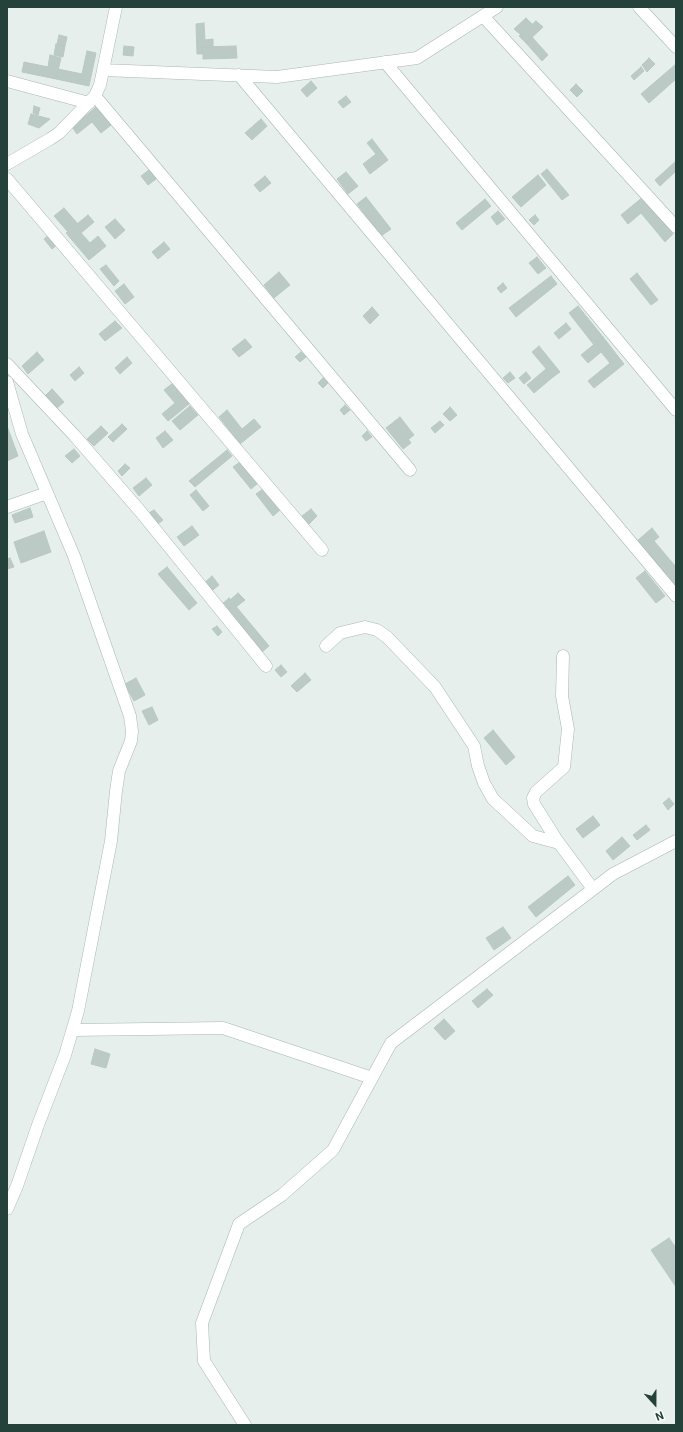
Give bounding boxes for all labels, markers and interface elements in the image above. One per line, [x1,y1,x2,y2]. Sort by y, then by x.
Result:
north arrow [635,1384,675,1424]
text: N [654,1408,665,1423]

